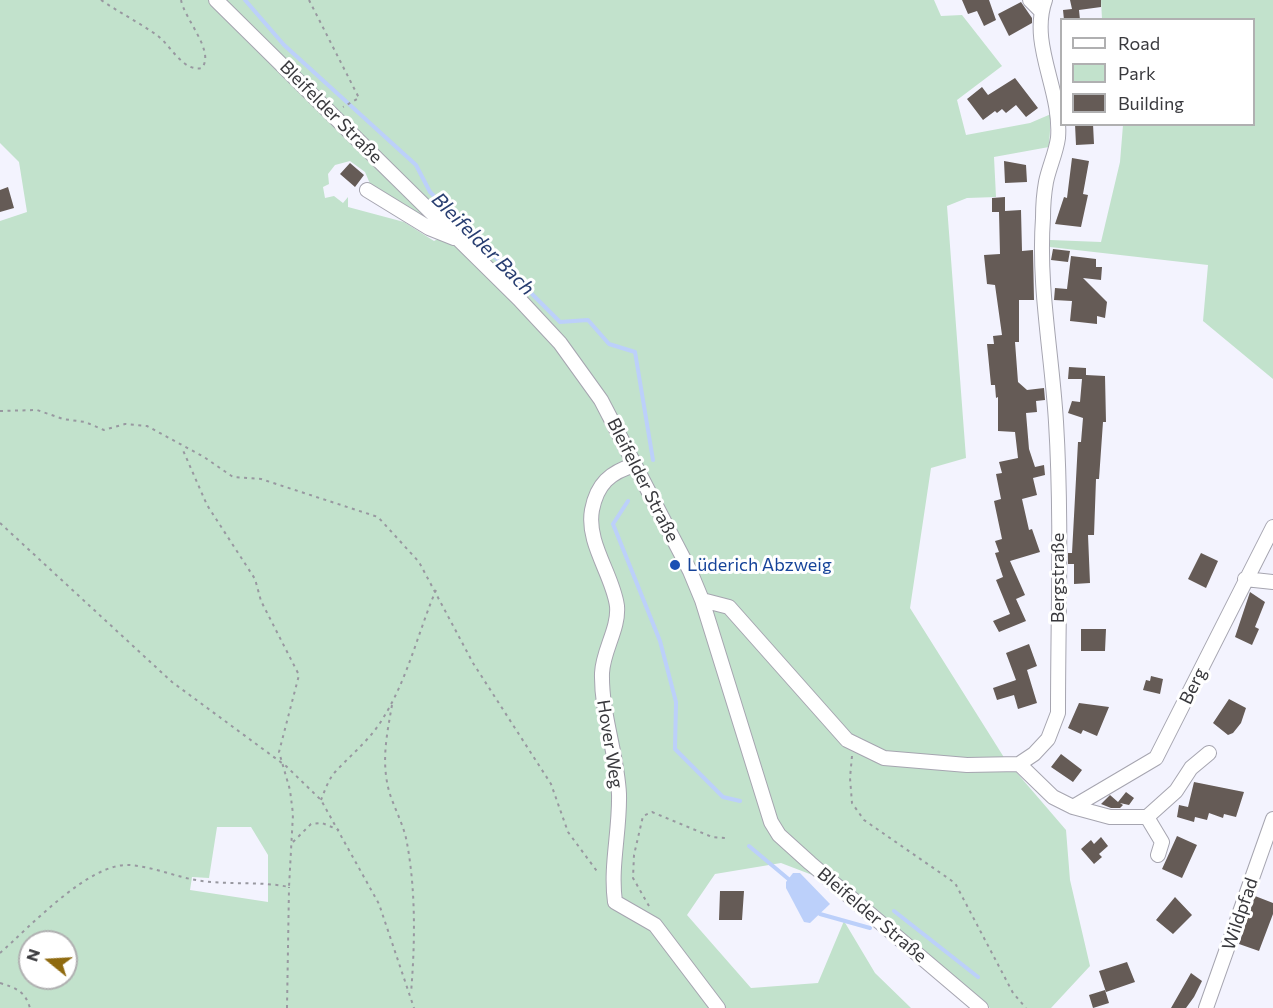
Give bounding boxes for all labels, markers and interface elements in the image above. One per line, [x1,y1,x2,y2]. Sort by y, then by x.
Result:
legend [1060,18,1255,126]
text: Road [1118,32,1160,54]
street label: Bleifelder Straße [275,56,387,168]
text: Park [1118,62,1156,84]
text: Building [1118,92,1184,114]
water label: Bleifelder Bach [427,188,539,300]
street label: Bleifelder Straße [602,414,684,546]
street label: Bergstraße [1047,533,1069,623]
place label: Lüderich Abzweig [687,554,832,576]
marker: Lüderich Abzweig [668,558,682,572]
street label: Berg [1175,664,1211,708]
street label: Hover Weg [592,698,628,790]
street label: Bleifelder Straße [813,863,931,967]
street label: Wildpfad [1218,875,1262,953]
north arrow [18,930,78,990]
text: N [21,946,43,964]

